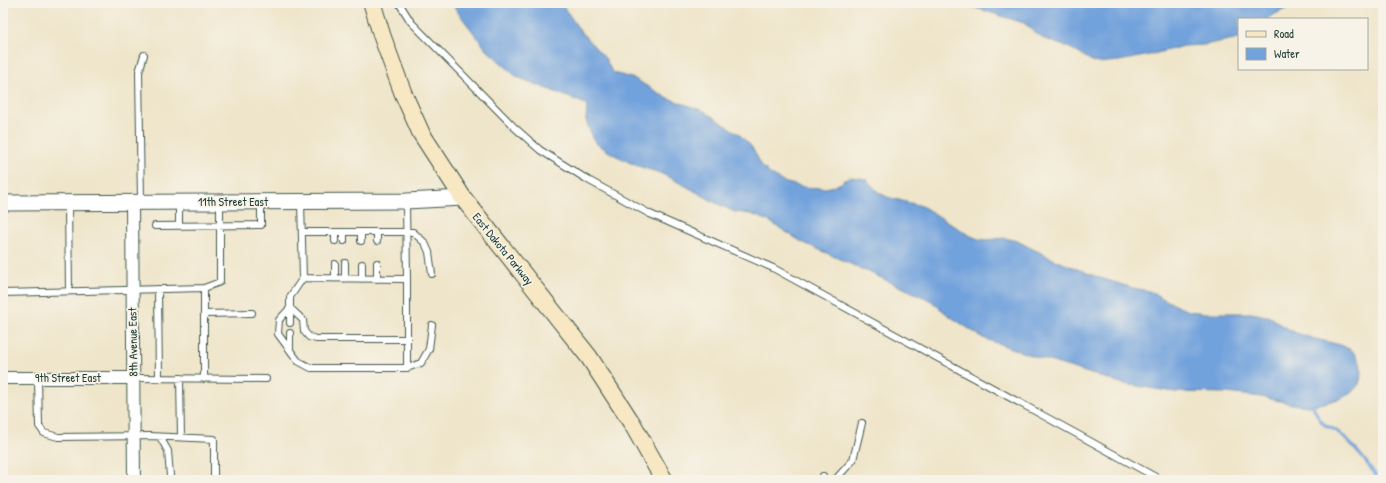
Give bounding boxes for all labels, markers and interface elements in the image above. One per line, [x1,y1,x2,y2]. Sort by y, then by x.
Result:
legend [1238,18,1368,70]
text: Road [1274,25,1294,42]
text: Water [1274,45,1300,62]
street label: 11th Street East [198,193,269,210]
street label: East Dakota Parkway [469,209,538,289]
street label: 8th Avenue East [123,306,142,377]
street label: 9th Street East [35,369,102,386]

